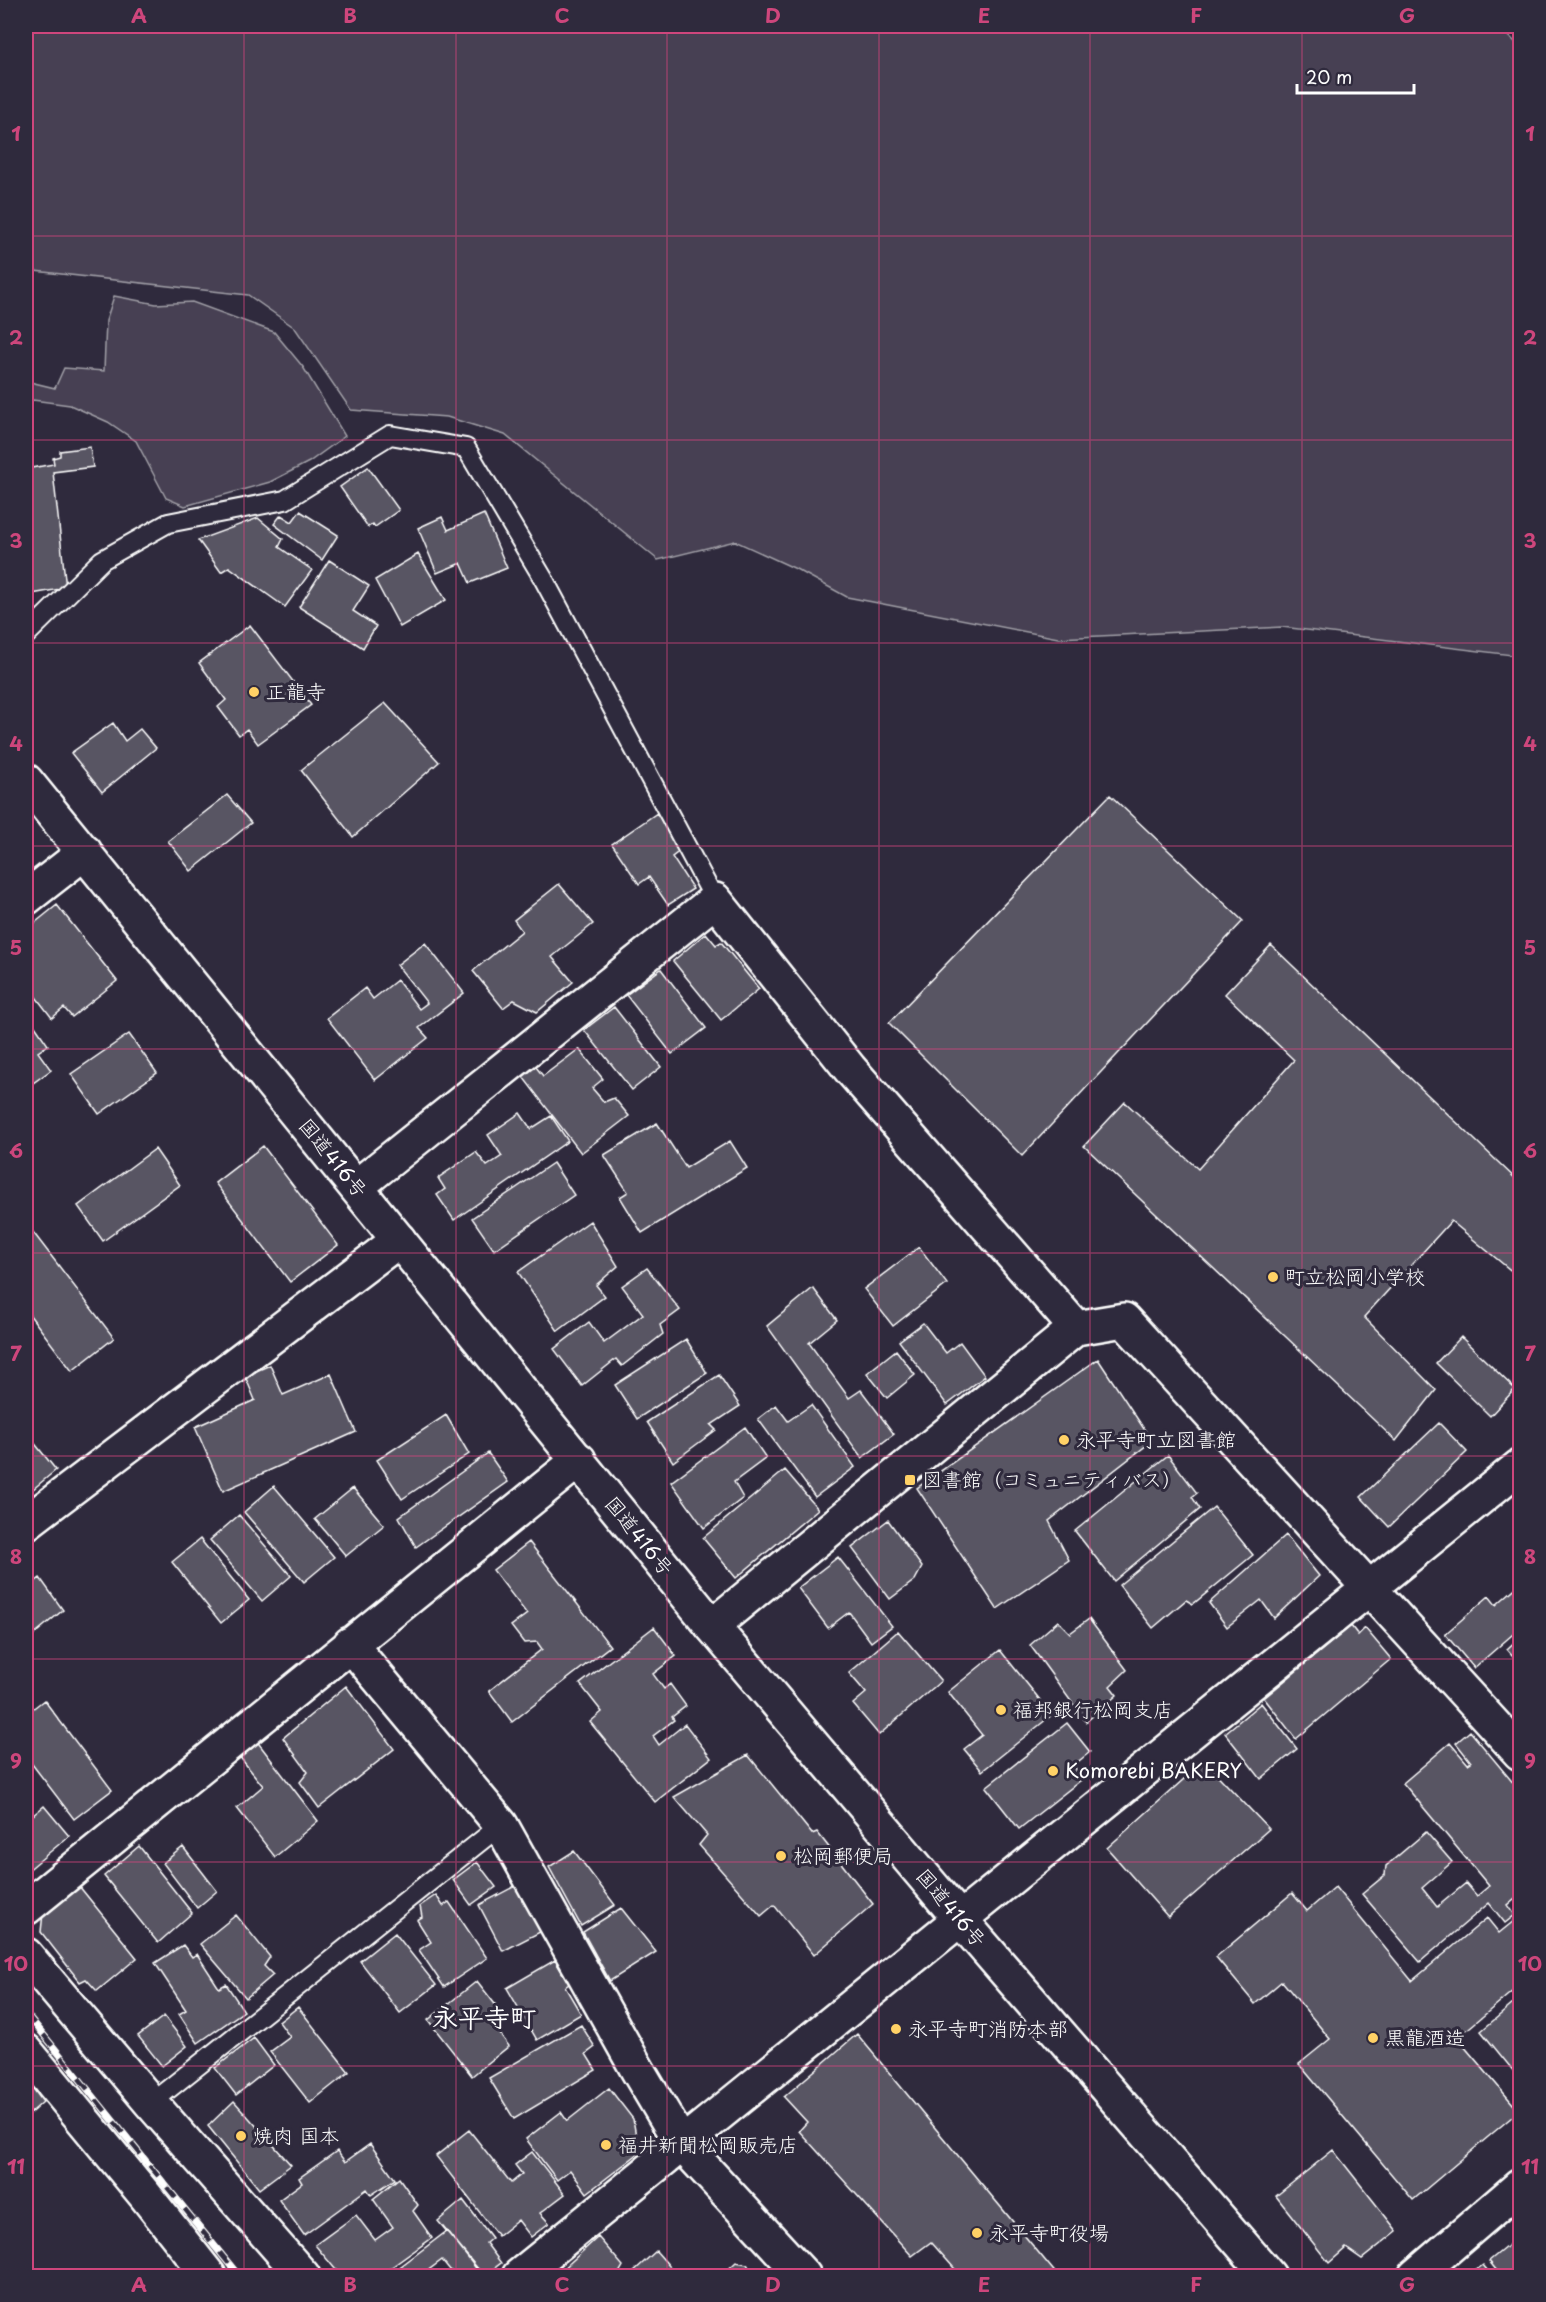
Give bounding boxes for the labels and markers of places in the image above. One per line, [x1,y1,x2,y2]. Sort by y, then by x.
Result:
place label: 正龍寺 [266,676,326,706]
marker: 正龍寺 [247,685,261,699]
place label: 町立松岡小学校 [1285,1261,1425,1291]
marker: 町立松岡小学校 [1266,1270,1280,1284]
place label: 永平寺町立図書館 [1076,1424,1236,1454]
marker: 永平寺町立図書館 [1057,1433,1071,1447]
place label: 図書館（コミュニティバス） [922,1464,1182,1494]
marker: 図書館（コミュニティバス） [903,1473,917,1487]
place label: 福邦銀行松岡支店 [1013,1694,1173,1724]
marker: 福邦銀行松岡支店 [994,1703,1008,1717]
place label: Komorebi BAKERY [1065,1755,1242,1785]
marker: Komorebi BAKERY [1046,1764,1060,1778]
place label: 松岡郵便局 [793,1840,893,1870]
marker: 松岡郵便局 [774,1849,788,1863]
place label: 永平寺町消防本部 [908,2013,1068,2043]
marker: 永平寺町消防本部 [889,2022,903,2036]
place label: 黒龍酒造 [1385,2022,1465,2052]
marker: 黒龍酒造 [1366,2031,1380,2045]
place label: 焼肉 国本 [253,2120,340,2150]
marker: 焼肉 国本 [234,2129,248,2143]
place label: 福井新聞松岡販売店 [618,2129,798,2159]
marker: 福井新聞松岡販売店 [599,2138,613,2152]
place label: 永平寺町役場 [989,2217,1109,2247]
marker: 永平寺町役場 [970,2226,984,2240]

